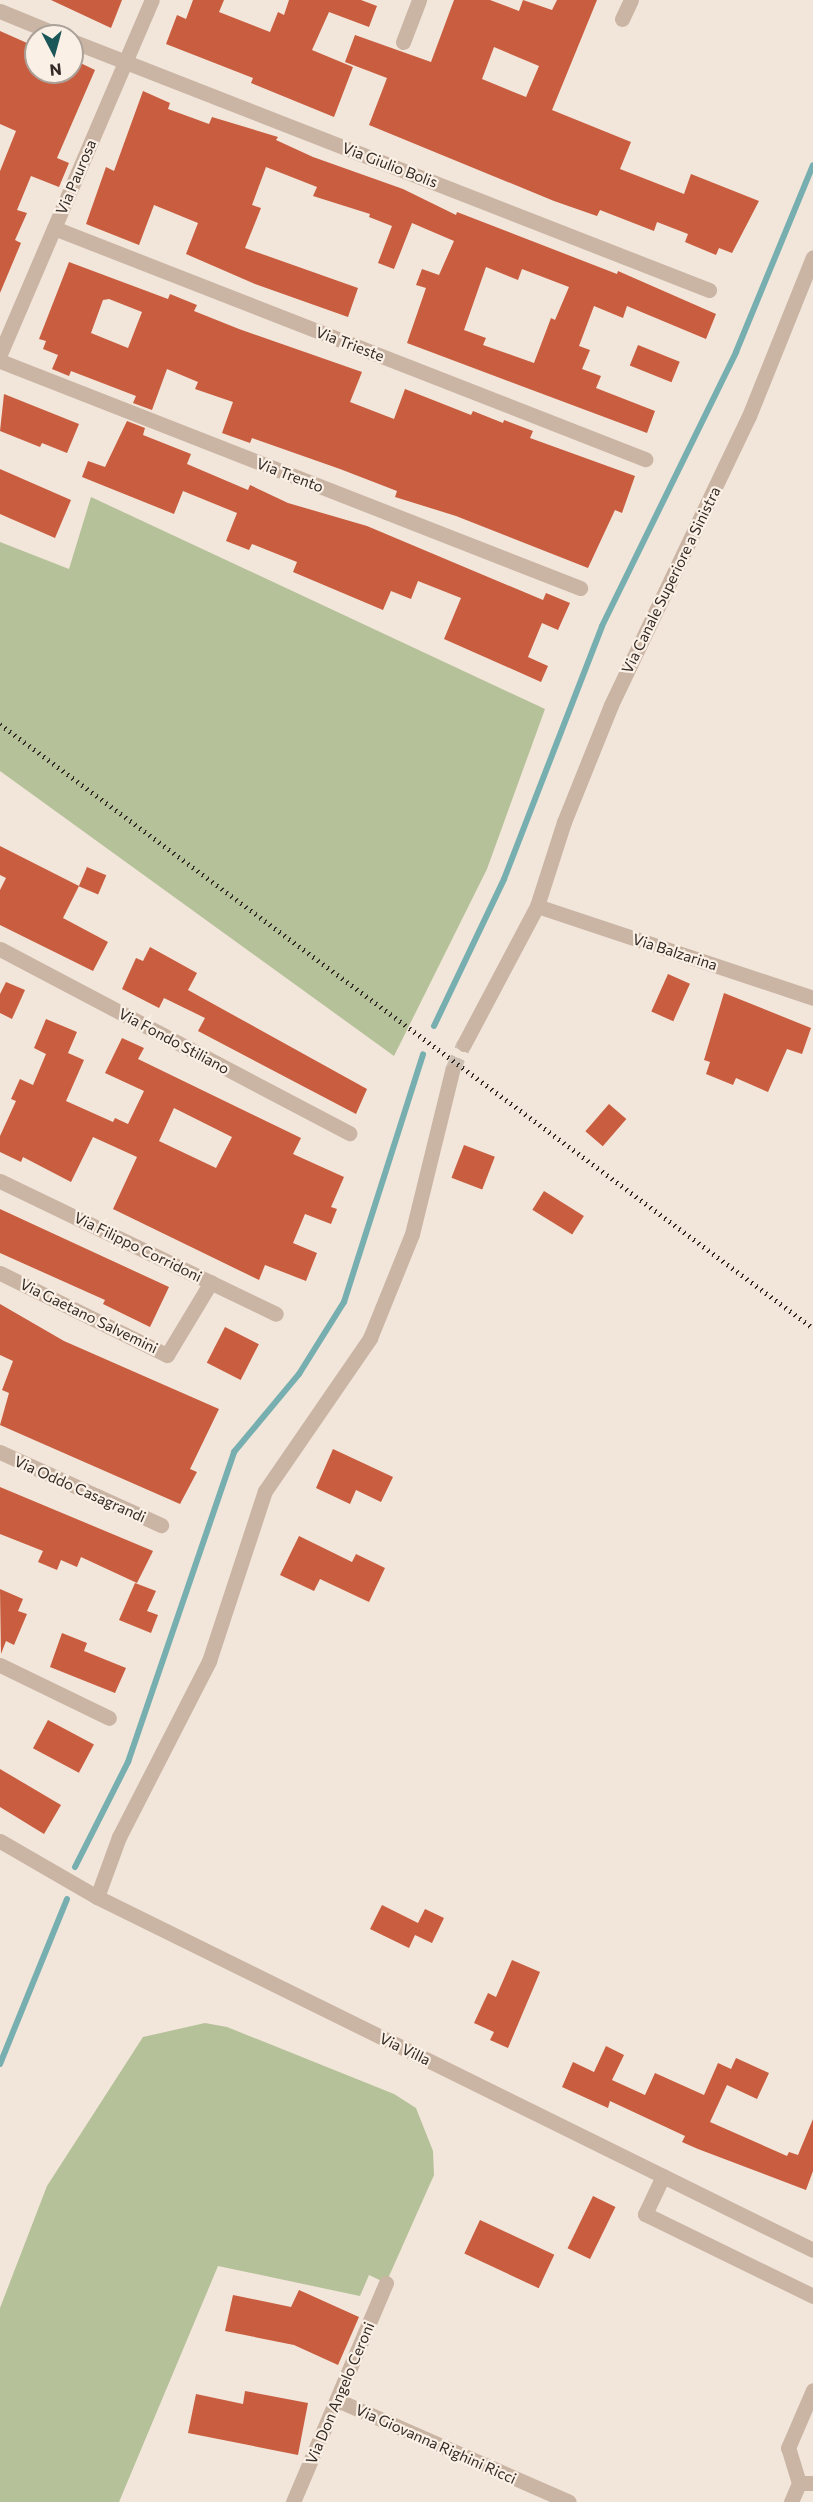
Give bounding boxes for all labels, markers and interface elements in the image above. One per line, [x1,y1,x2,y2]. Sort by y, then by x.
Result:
north arrow [24,24,84,84]
text: N [49,60,63,80]
street label: Via Paurosa [52,137,100,217]
street label: Via Giulio Bolis [340,139,440,191]
street label: Via Trieste [313,323,387,365]
street label: Via Trento [254,454,326,496]
street label: Via Canale Superiore a Sinistra [618,484,724,676]
street label: Via Balzarina [630,930,720,974]
street label: Via Fondo Stiliano [116,1004,232,1078]
street label: Via Filippo Corridoni [71,1208,205,1286]
street label: Via Gaetano Salvemini [17,1275,161,1357]
street label: Via Oddo Casagrandi [11,1452,149,1526]
street label: Via Villa [377,2029,433,2069]
street label: Via Don Angelo Ceroni [302,2319,378,2467]
street label: Via Giovanna Righini Ricci [353,2400,519,2488]

